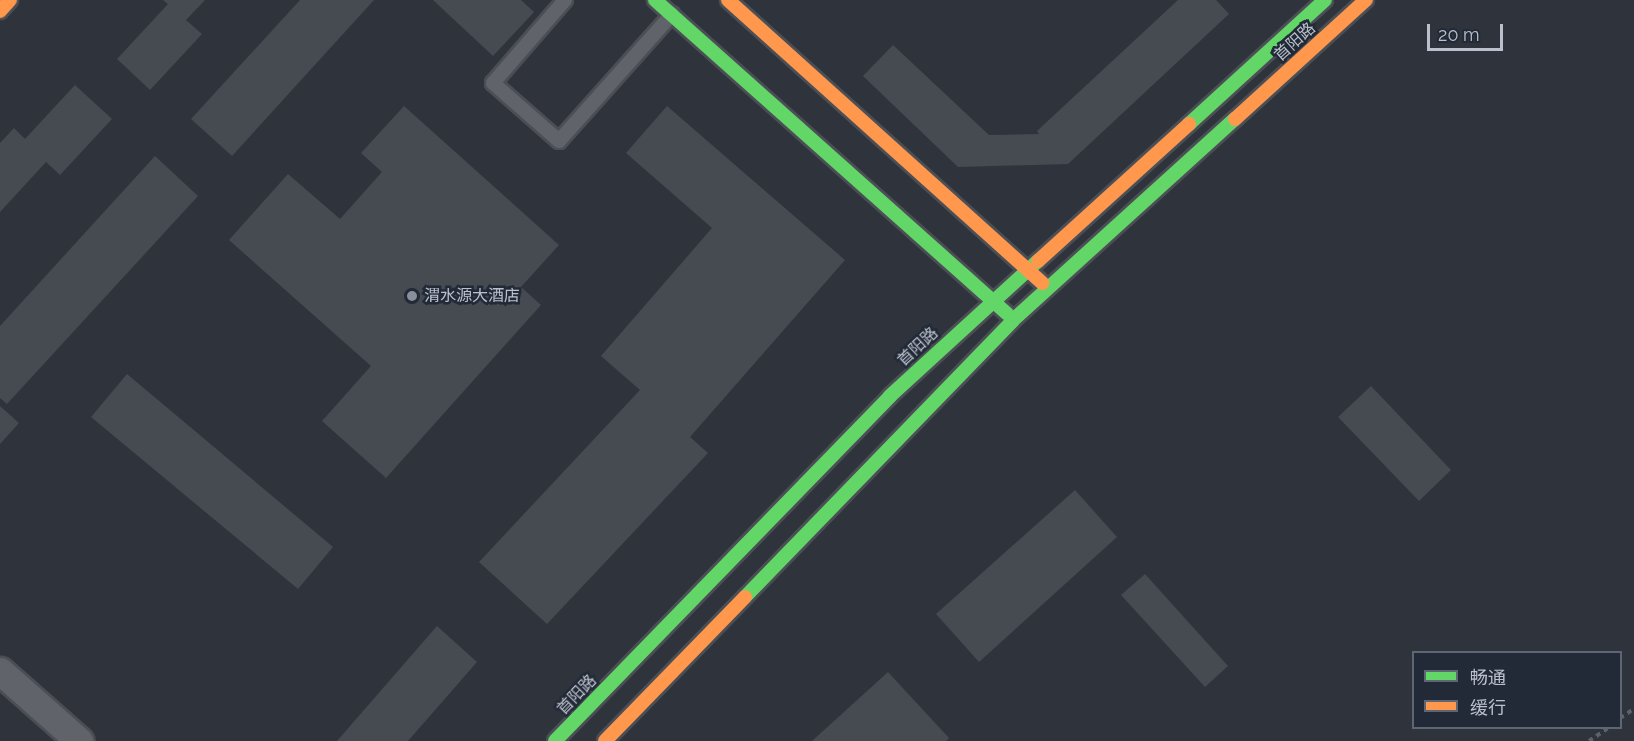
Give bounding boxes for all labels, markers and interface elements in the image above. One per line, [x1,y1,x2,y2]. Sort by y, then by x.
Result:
scale bar [1430,12,1506,50]
street label: 首阳路 [1271,19,1319,65]
text: 20 m [1438,24,1480,45]
place label: 渭水源大酒店 [424,286,520,306]
marker: 渭水源大酒店 [405,289,419,303]
street label: 首阳路 [894,324,942,370]
legend [1412,651,1622,729]
text: 畅通 [1470,667,1506,688]
street label: 首阳路 [553,671,601,719]
text: 缓行 [1470,697,1506,718]

